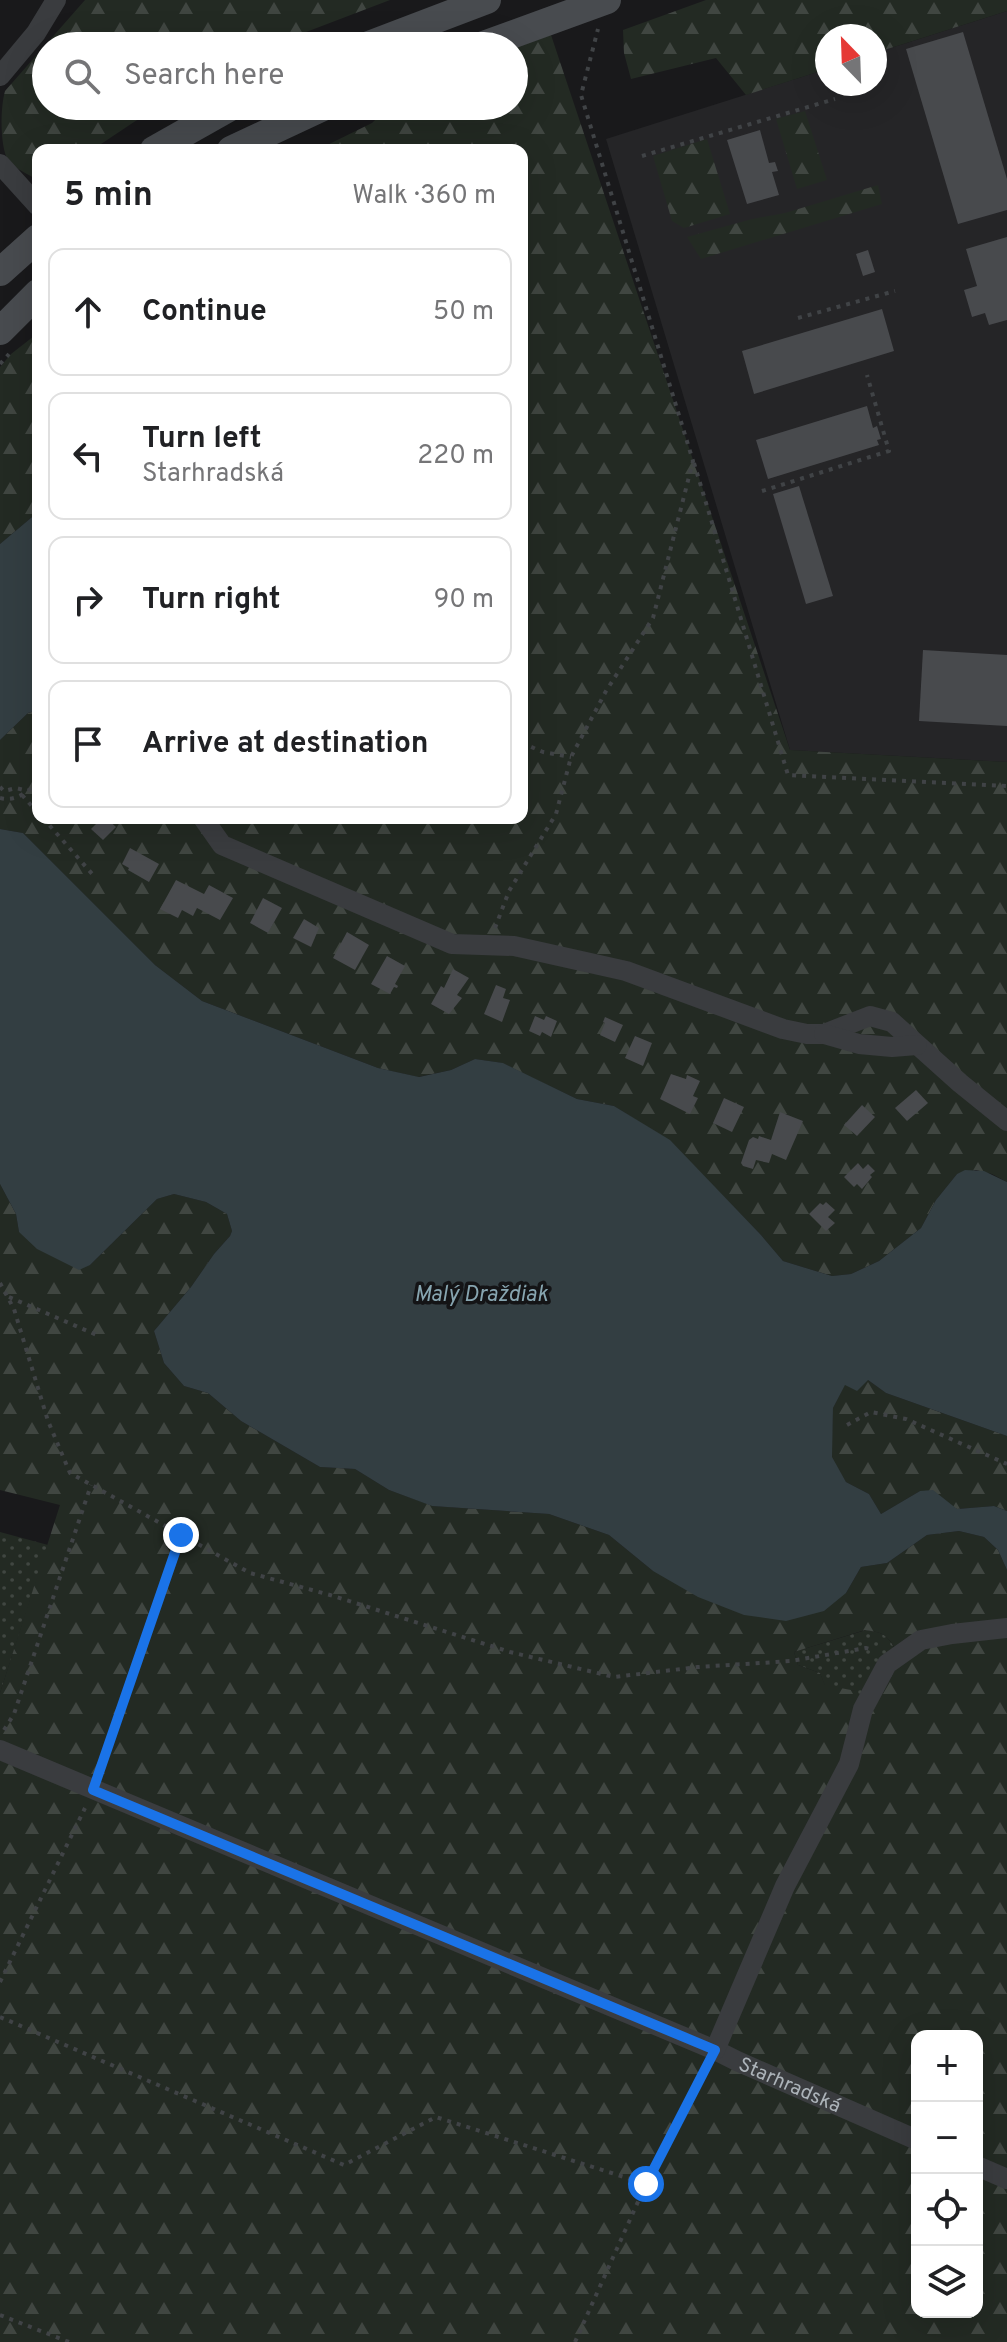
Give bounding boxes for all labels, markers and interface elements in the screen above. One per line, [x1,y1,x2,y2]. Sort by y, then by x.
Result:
north arrow [815,24,887,96]
search box [32,32,528,120]
icon: search [60,54,104,98]
text: Search here [124,58,284,95]
text: 5 min [64,175,153,218]
text: Walk · 360 m [352,180,496,213]
icon: ahead [66,290,110,334]
text: Continue [142,294,267,331]
text: 50 m [433,296,494,329]
text: Turn left [142,421,262,458]
icon: left [66,434,110,478]
text: 220 m [417,440,494,473]
text: Starhradská [142,458,284,491]
icon: right [66,578,110,622]
text: Turn right [142,582,280,619]
text: 90 m [434,584,494,617]
icon: arrive [66,722,110,766]
text: Arrive at destination [142,726,428,763]
water label: Malý Draždiak [414,1282,549,1309]
route end [163,1517,199,1553]
map controls [911,2030,983,2318]
button: + [911,2030,983,2102]
street label: Starhradská [734,2052,845,2120]
button: − [911,2102,983,2174]
route start [628,2166,664,2202]
button: locate [911,2174,983,2246]
button: layers [911,2246,983,2318]

